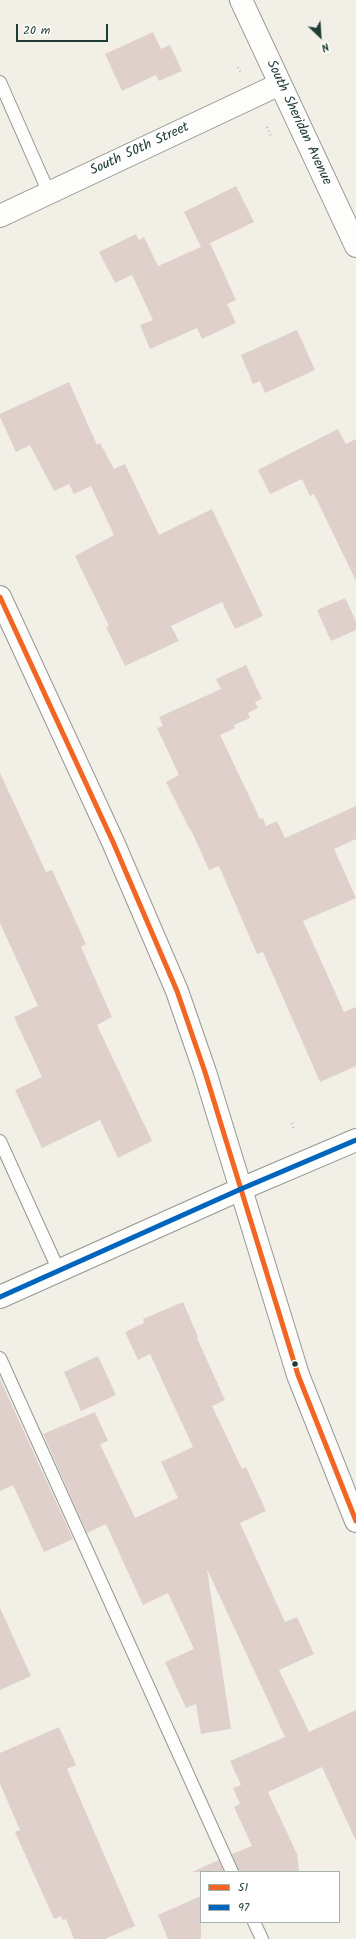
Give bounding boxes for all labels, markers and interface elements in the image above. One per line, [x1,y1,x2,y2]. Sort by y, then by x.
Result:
scale bar [18,16,110,42]
north arrow [300,16,340,56]
text: 20 m [23,21,50,40]
text: N [318,37,332,56]
street label: South Sheridan Avenue [262,58,334,188]
street label: South 50th Street [88,120,192,180]
unlabelled marker [290,1359,300,1369]
legend [200,1871,340,1923]
text: 51 [238,1878,248,1897]
text: 97 [238,1898,249,1917]

